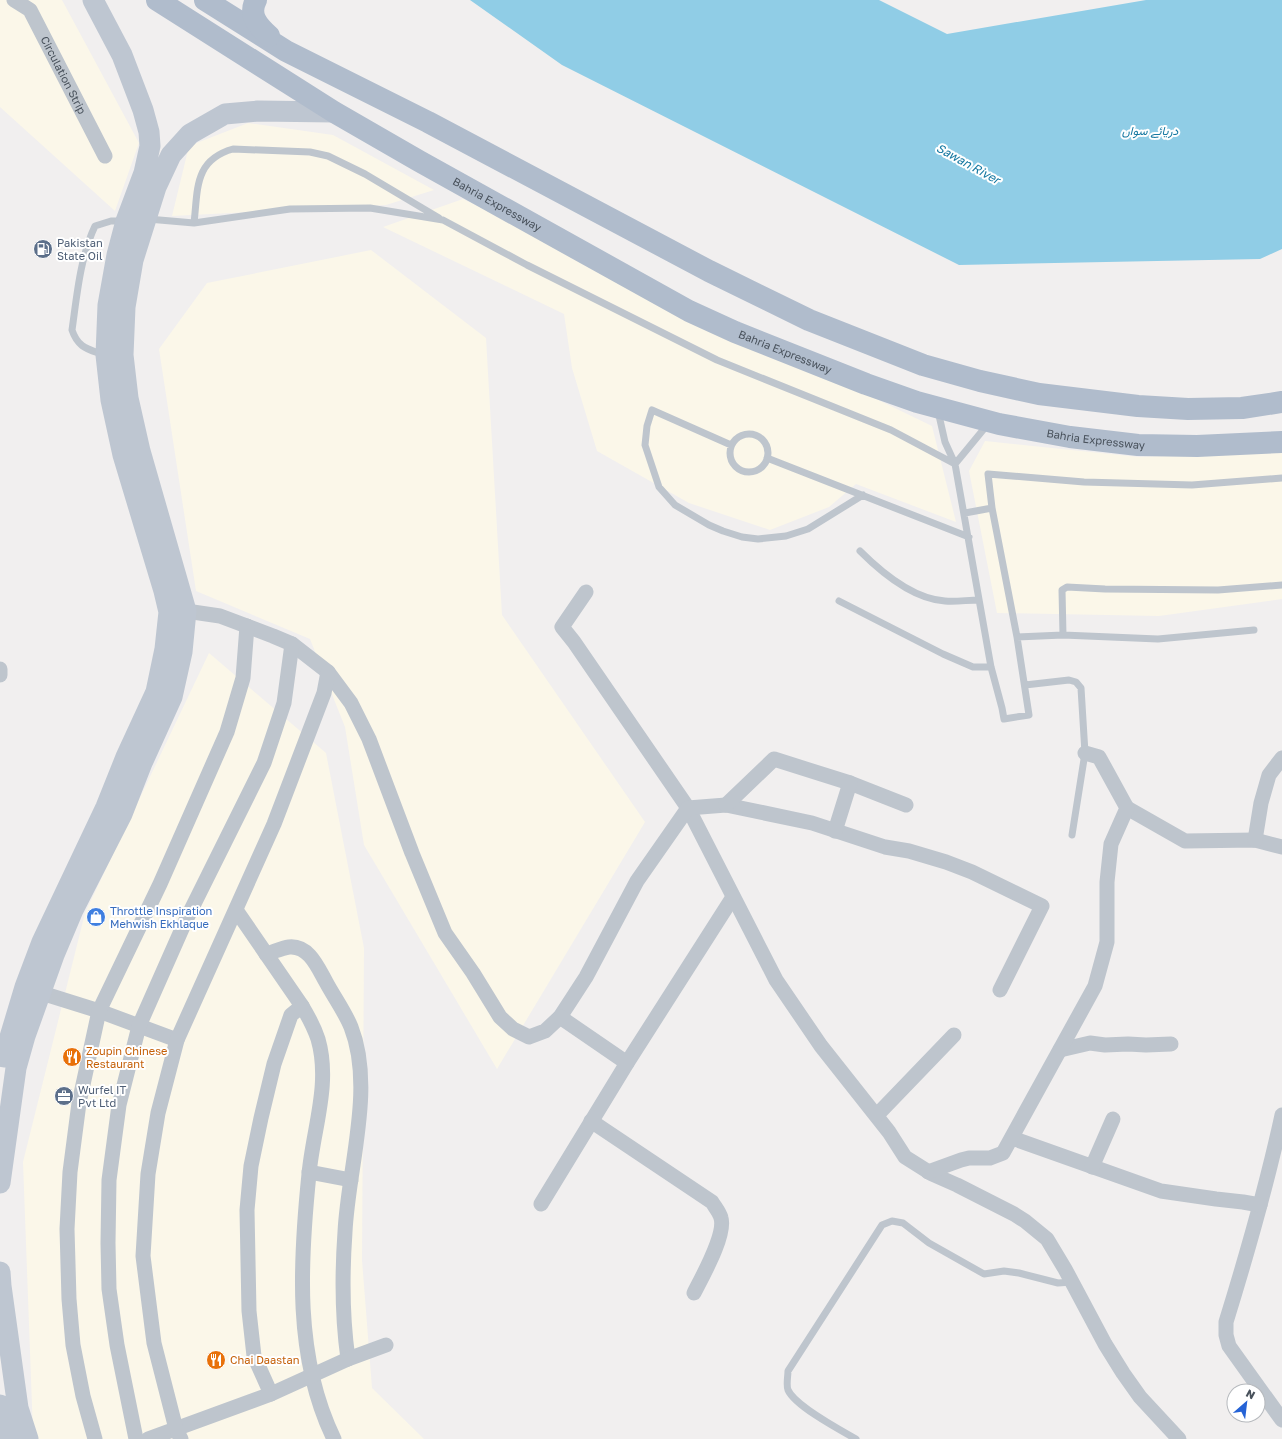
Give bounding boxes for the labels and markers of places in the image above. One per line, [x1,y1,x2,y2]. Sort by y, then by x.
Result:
place label: Pakistan State Oil [57,236,103,262]
fuel station icon: Pakistan State Oil [32,238,54,260]
place label: Throttle Inspiration Mehwish Ekhlaque [110,904,212,930]
shop icon: Throttle Inspiration Mehwish Ekhlaque [85,906,107,928]
place label: Zoupin Chinese Restaurant [86,1044,167,1070]
restaurant icon: Zoupin Chinese Restaurant [61,1046,83,1068]
place label: Wurfel IT Pvt Ltd [78,1083,127,1109]
office icon: Wurfel IT Pvt Ltd [53,1085,75,1107]
restaurant icon: Chai Daastan [205,1349,227,1371]
place label: Chai Daastan [230,1353,300,1366]

